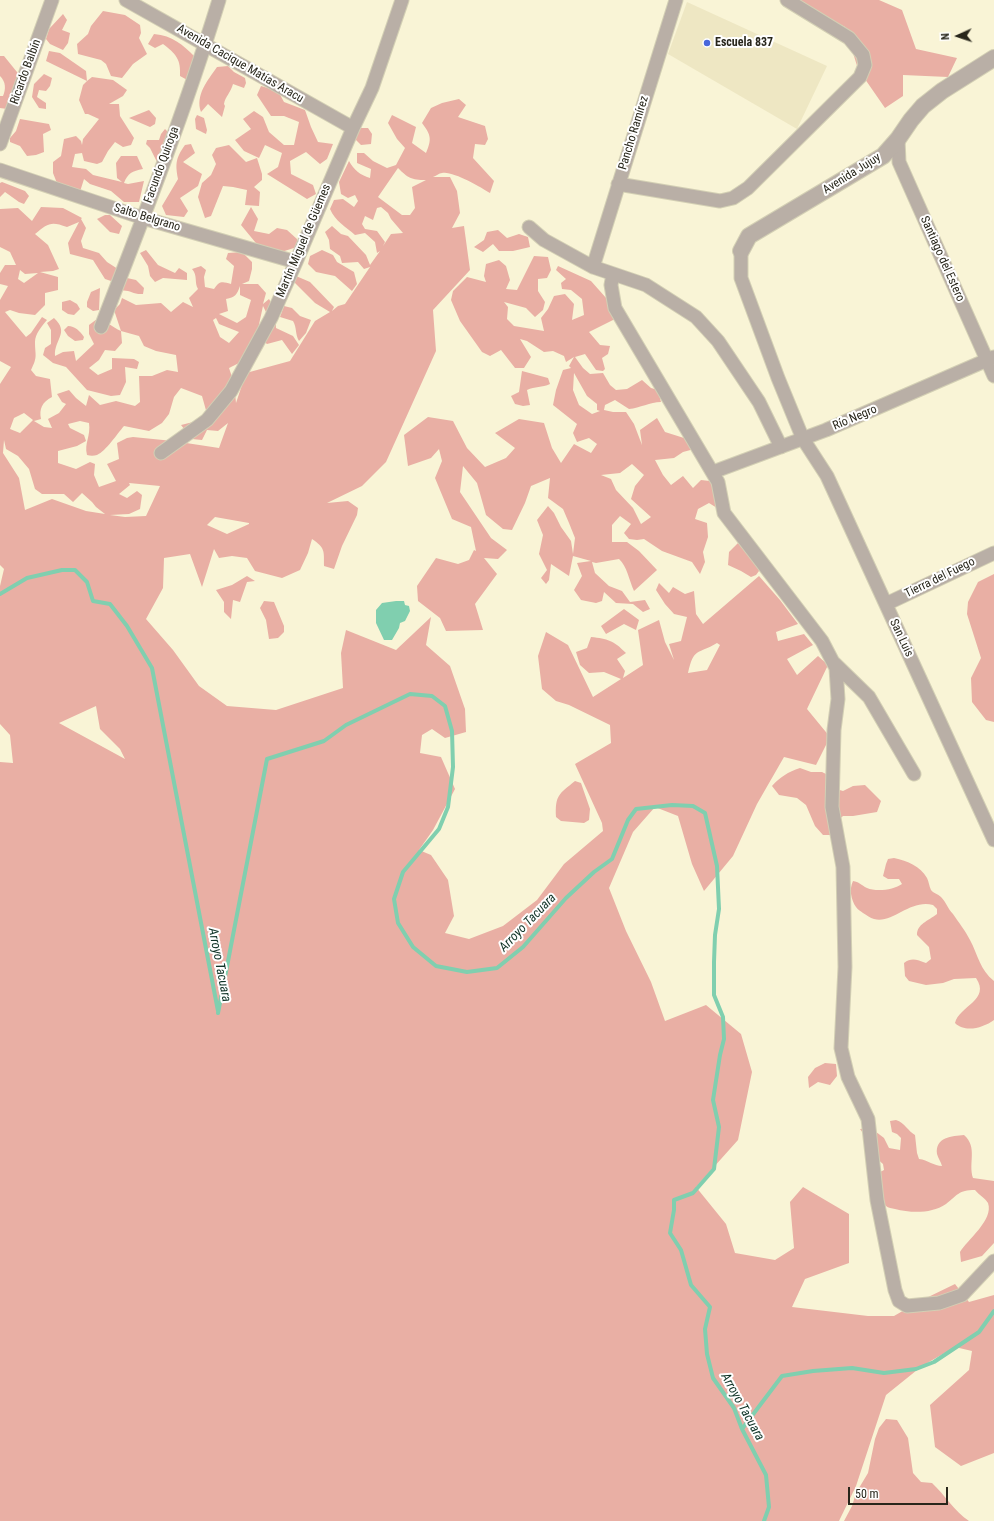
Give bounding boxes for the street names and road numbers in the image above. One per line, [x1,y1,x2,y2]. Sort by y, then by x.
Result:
street label: Avenida Cacique Matías Aracu [174,22,306,106]
street label: Ricardo Balbín [8,37,44,107]
street label: Pancho Ramírez [616,94,652,172]
street label: Facundo Quiroga [142,125,182,205]
street label: Avenida Jujuy [820,151,884,197]
street label: Martín Miguel de Güemes [274,182,334,300]
street label: Salto Belgrano [112,201,182,235]
street label: Santiago del Estero [917,214,967,304]
street label: Río Negro [831,402,879,434]
street label: Tierra del Fuego [903,555,977,601]
street label: San Luis [886,617,916,659]

